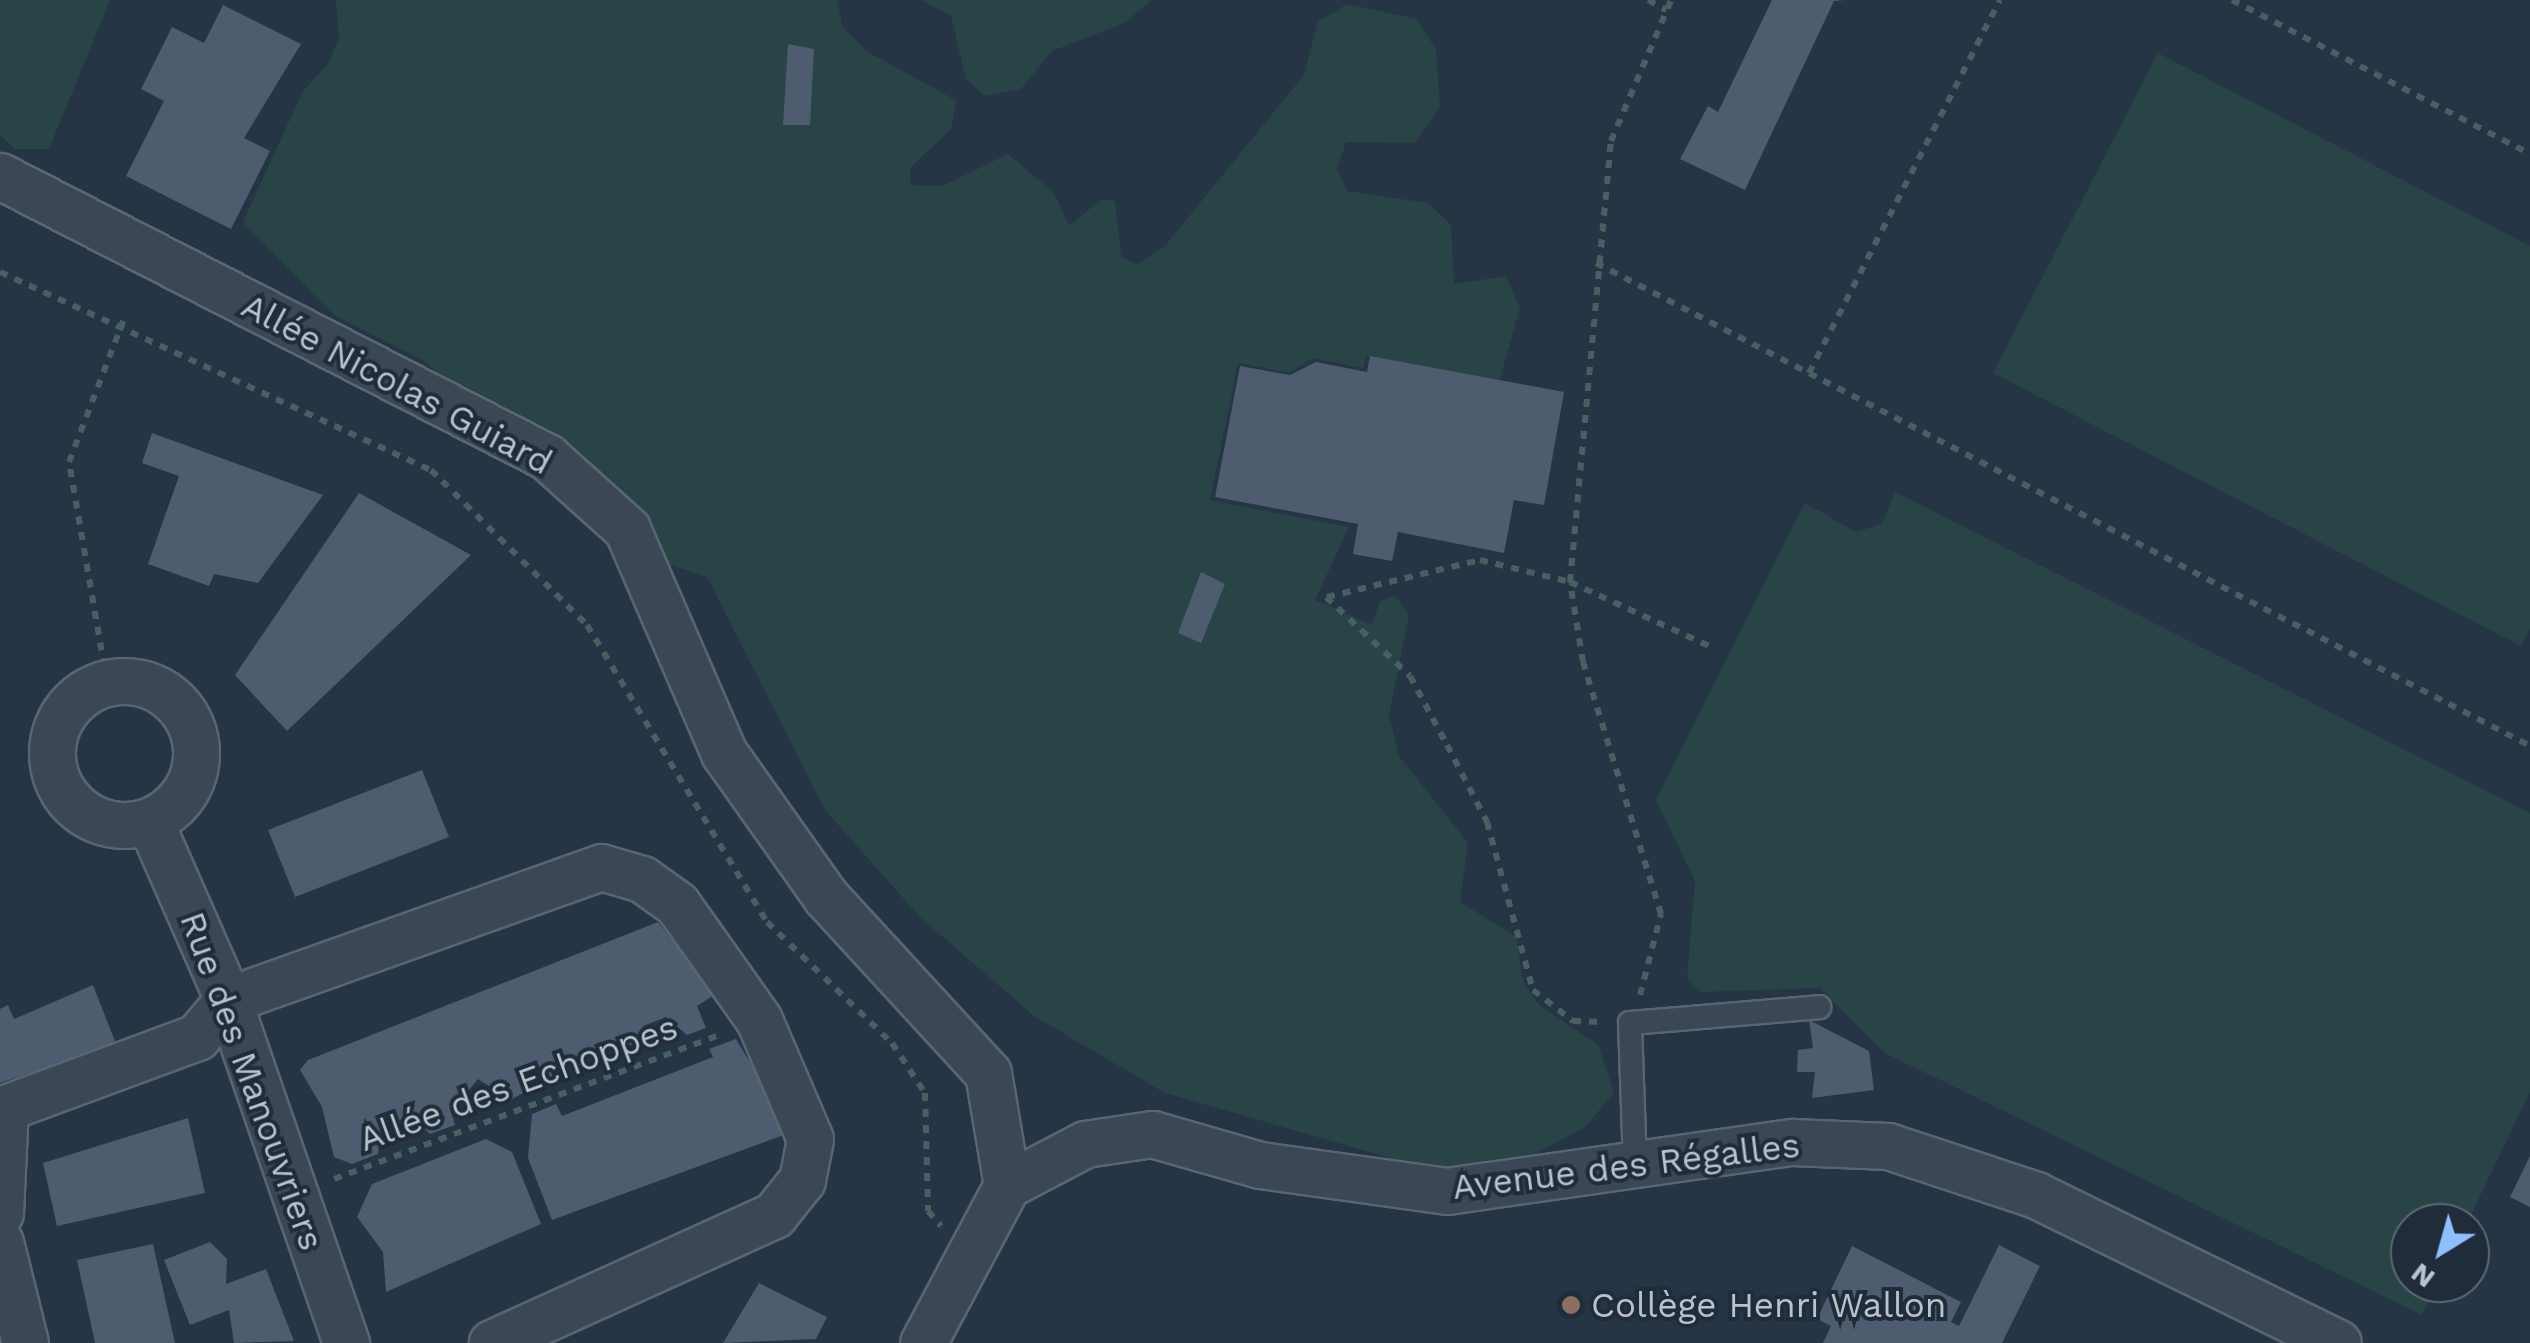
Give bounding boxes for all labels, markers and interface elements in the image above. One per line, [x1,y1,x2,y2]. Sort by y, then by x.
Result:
street label: Allée Nicolas Guiard [235,284,559,484]
street label: Rue des Manouvriers [171,906,333,1256]
street label: Allée des Echoppes [353,1006,683,1160]
street label: Avenue des Régalles [1450,1124,1802,1208]
north arrow [2390,1203,2490,1303]
text: N [2405,1256,2441,1295]
place label: Collège Henri Wallon [1591,1284,1947,1326]
marker: Collège Henri Wallon [1560,1294,1582,1316]

